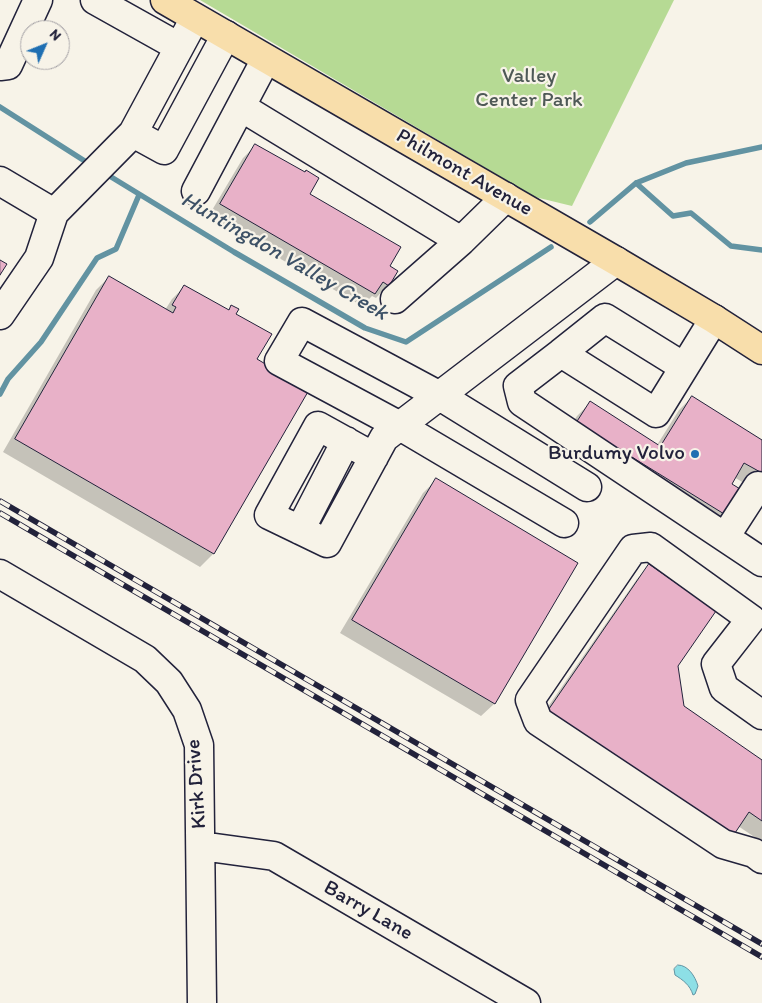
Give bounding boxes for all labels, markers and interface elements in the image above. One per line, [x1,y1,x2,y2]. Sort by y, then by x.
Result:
north arrow [20,20,70,70]
text: N [46,26,65,44]
park label: Valley Center Park [475,64,583,114]
street label: Philmont Avenue [391,124,537,222]
water label: Huntingdon Valley Creek [176,187,392,327]
place label: Burdumy Volvo [548,441,685,467]
marker: Burdumy Volvo [689,448,701,460]
street label: Kirk Drive [181,738,213,830]
street label: Barry Lane [319,875,417,947]

